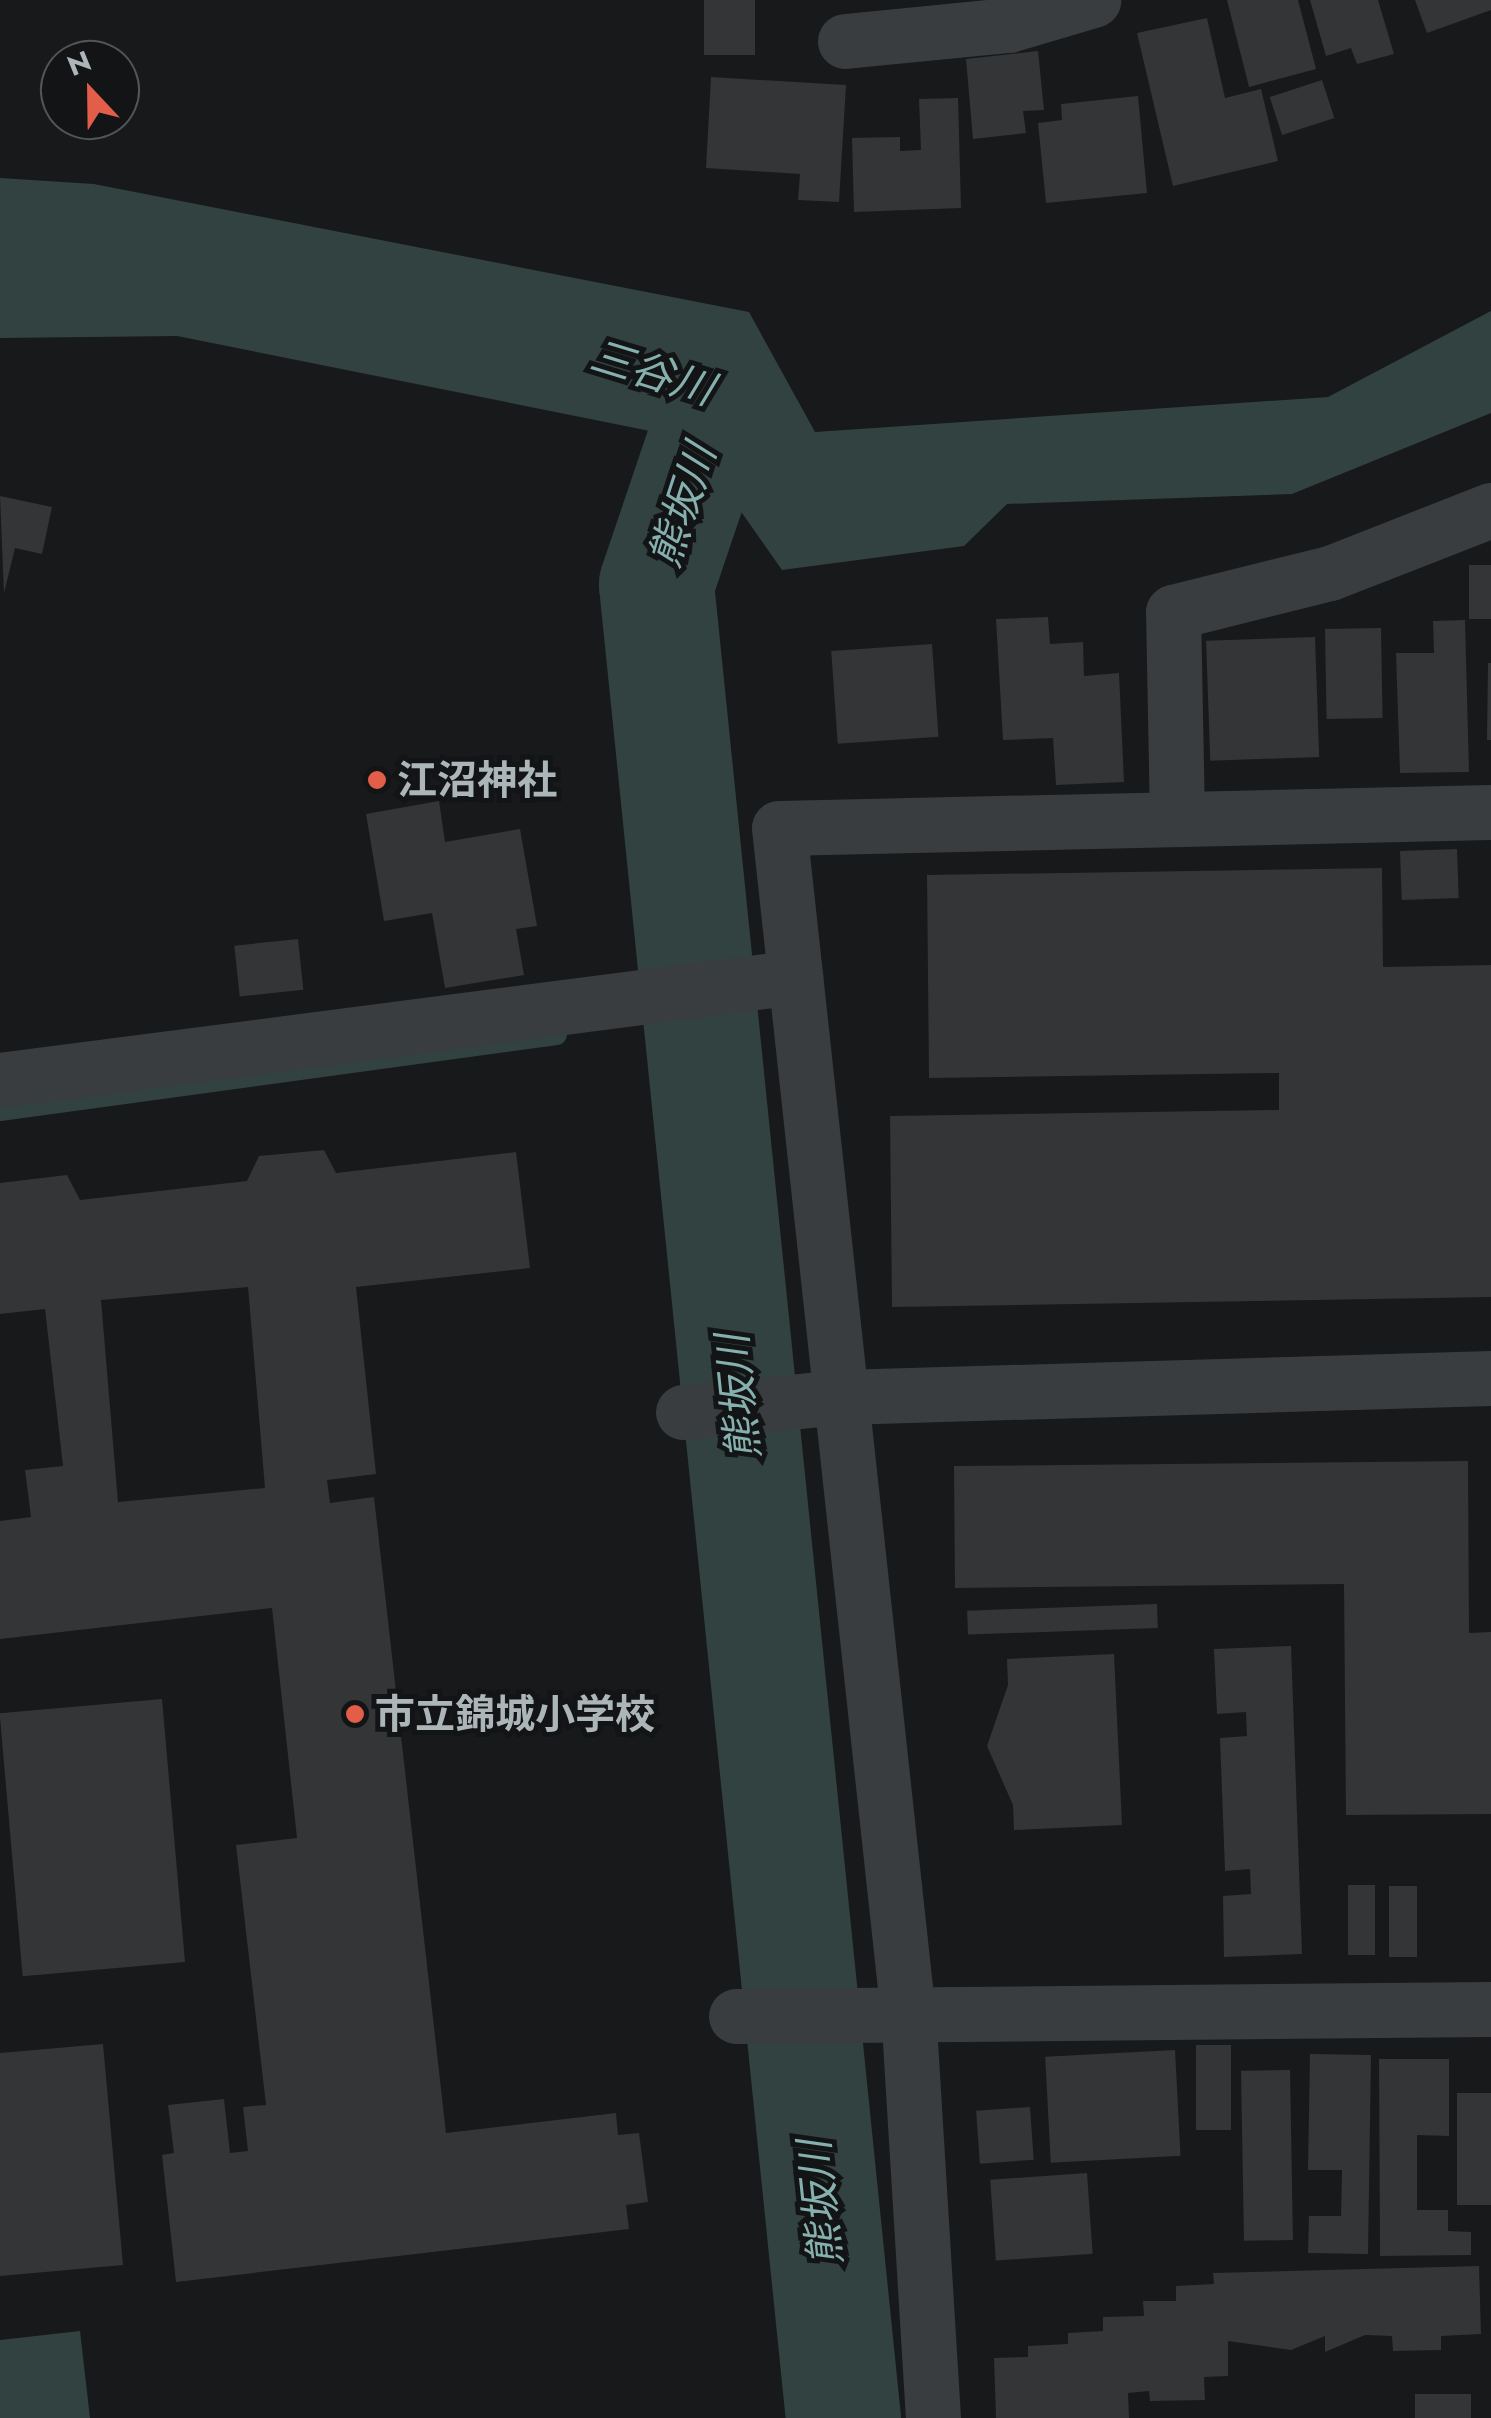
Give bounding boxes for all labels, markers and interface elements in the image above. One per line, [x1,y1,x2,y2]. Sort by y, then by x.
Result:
north arrow [40,40,140,140]
text: N [61,40,97,87]
water label: 三谷川 [584,330,720,416]
water label: 熊坂川 [640,438,726,574]
place label: 江沼神社 [397,756,557,804]
marker: 江沼神社 [366,769,388,791]
water label: 熊坂川 [707,1332,771,1462]
place label: 市立錦城小学校 [375,1690,655,1738]
marker: 市立錦城小学校 [344,1703,366,1725]
water label: 熊坂川 [789,2138,853,2268]

